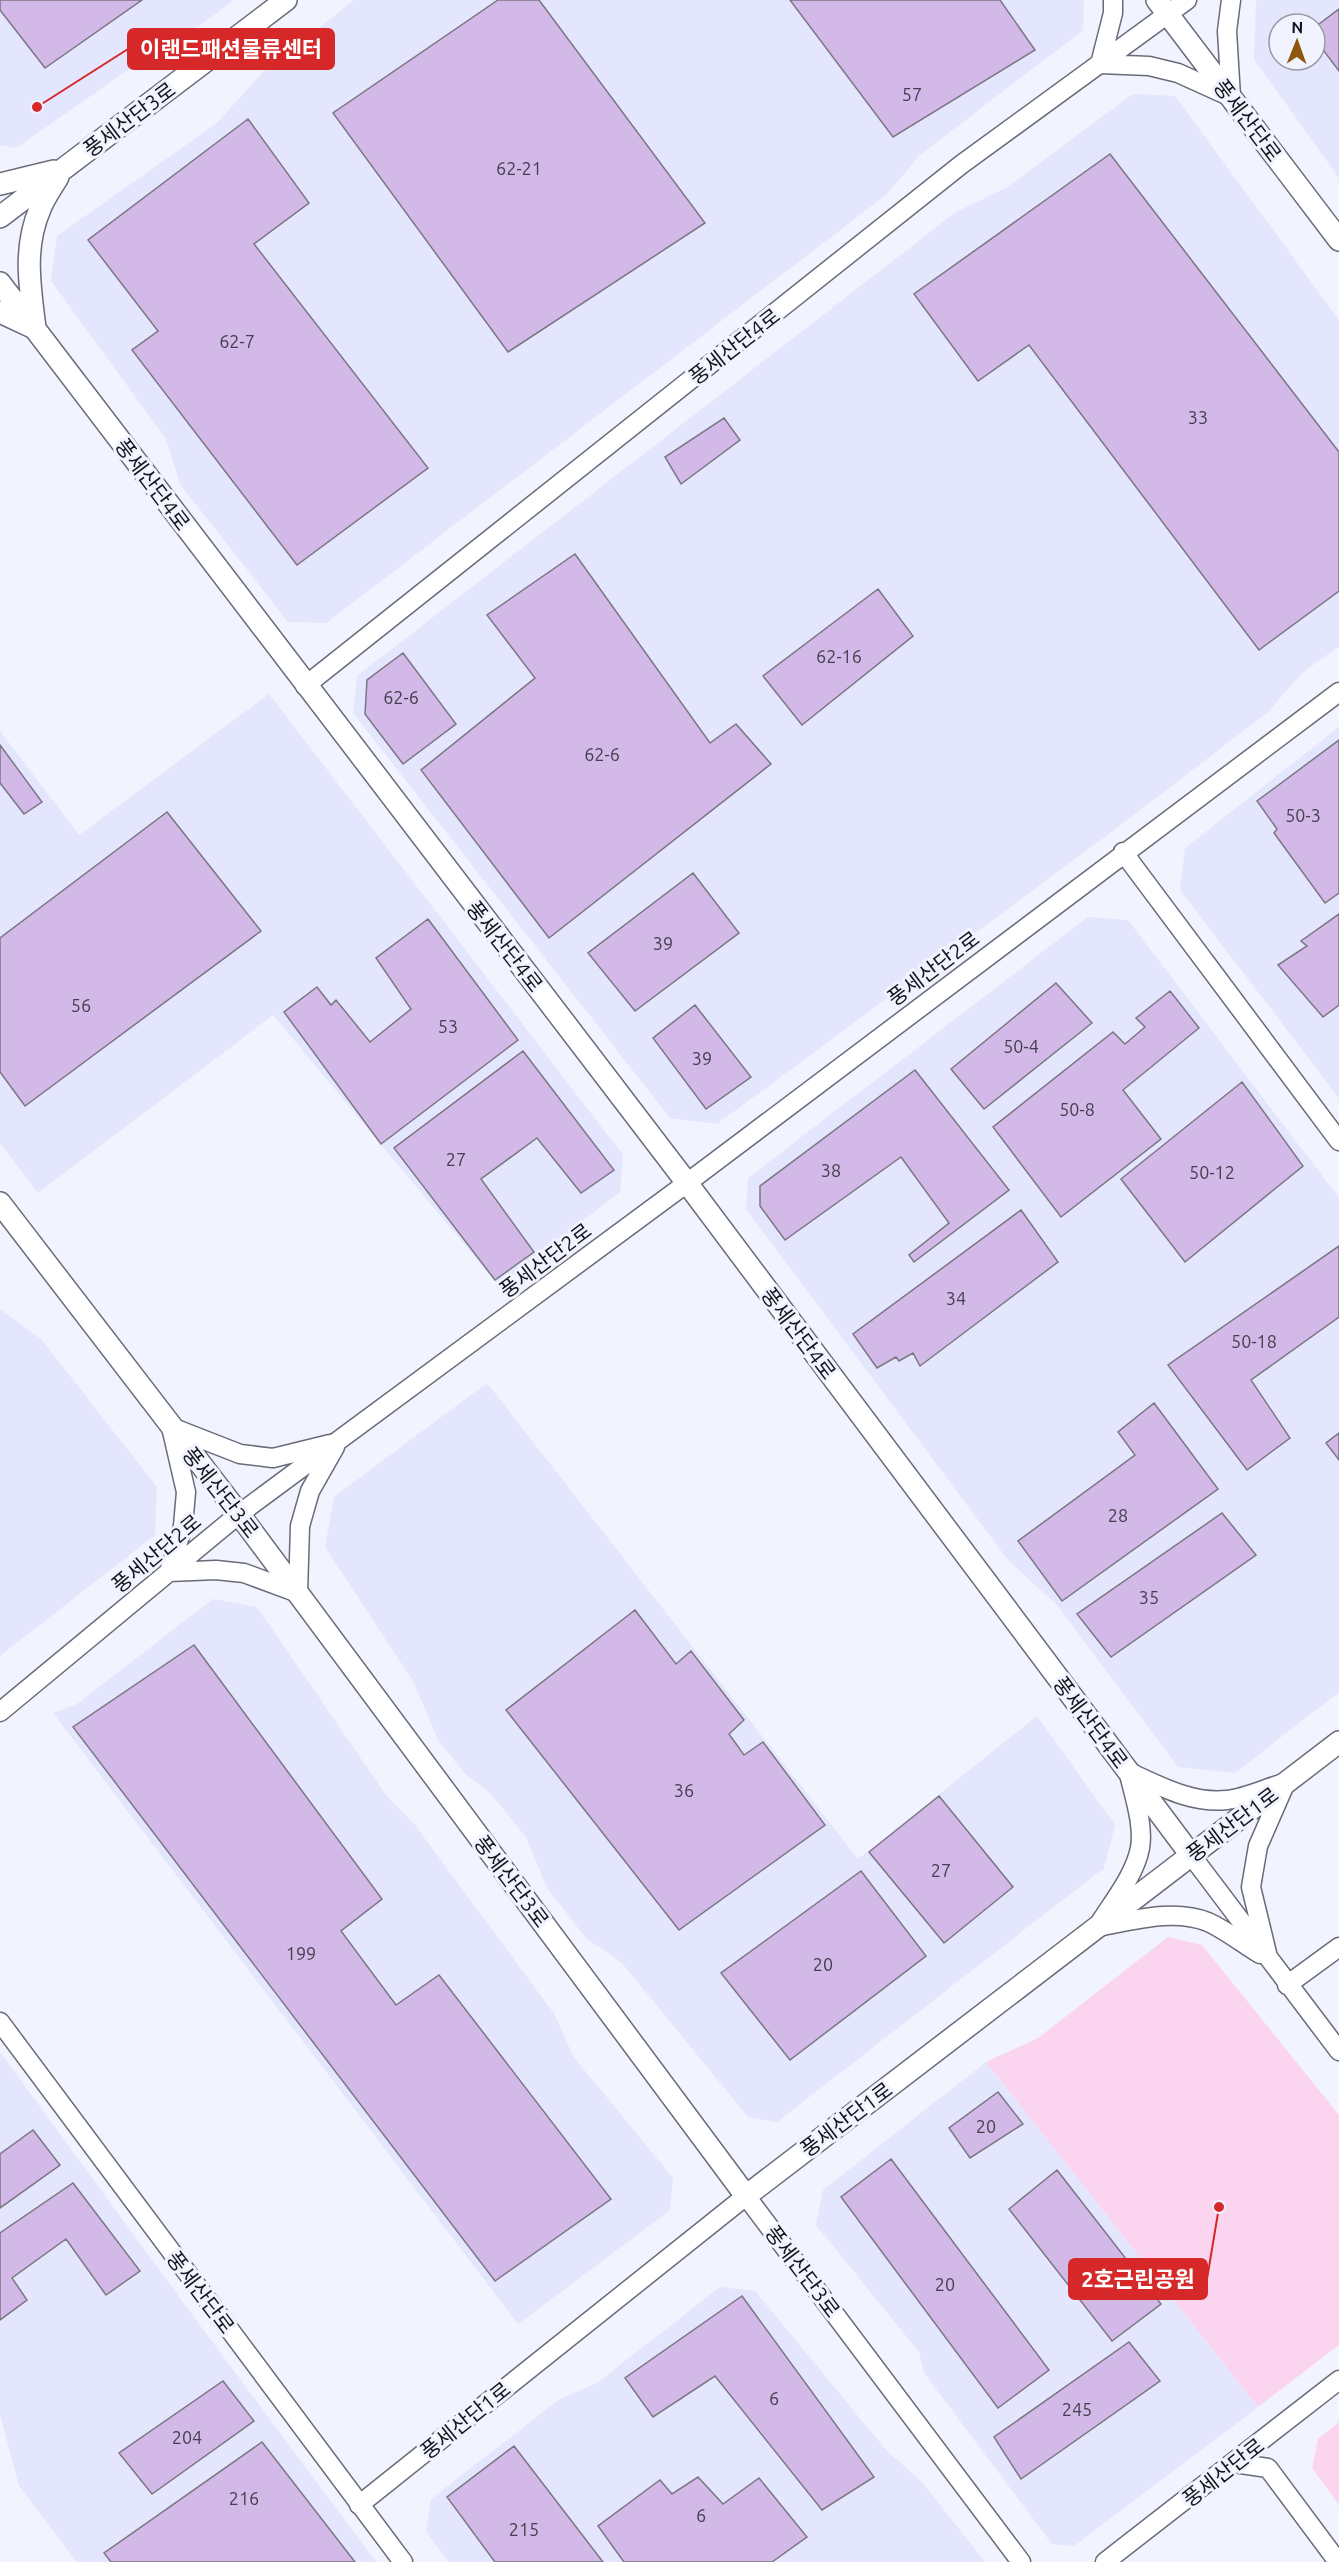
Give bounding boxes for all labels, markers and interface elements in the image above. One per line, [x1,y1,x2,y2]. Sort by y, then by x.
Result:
north arrow [1267,12,1327,72]
text: N [1291,18,1303,36]
callout: 이랜드패션물류센터 [128,29,334,69]
text: 이랜드패션물류센터 [140,36,322,61]
street label: 풍세산단로 [1209,74,1287,166]
street label: 풍세산단3로 [78,77,180,161]
house number: 57 [902,84,922,104]
house number: 62-21 [496,158,542,178]
street label: 풍세산단4로 [684,303,784,389]
house number: 62-7 [219,331,255,351]
house number: 33 [1188,407,1208,427]
street label: 풍세산단4로 [111,433,195,535]
house number: 62-16 [816,646,862,666]
house number: 62-6 [383,687,419,707]
house number: 62-6 [584,744,620,764]
house number: 50-3 [1285,805,1321,825]
street label: 풍세산단4로 [462,896,548,996]
street label: 풍세산단2로 [882,926,984,1010]
house number: 39 [653,933,673,953]
house number: 56 [71,995,91,1015]
house number: 53 [438,1016,458,1036]
house number: 50-4 [1003,1036,1039,1056]
house number: 39 [692,1048,712,1068]
house number: 50-8 [1059,1099,1095,1119]
house number: 27 [446,1149,466,1169]
house number: 38 [821,1160,841,1180]
house number: 50-12 [1189,1162,1235,1182]
street label: 풍세산단2로 [494,1218,596,1302]
street label: 풍세산단4로 [757,1282,841,1384]
house number: 34 [946,1288,966,1308]
house number: 50-18 [1231,1331,1277,1351]
street label: 풍세산단3로 [178,1442,264,1542]
house number: 28 [1108,1505,1128,1525]
street label: 풍세산단2로 [107,1509,205,1597]
house number: 35 [1139,1587,1159,1607]
street label: 풍세산단4로 [1049,1671,1133,1773]
house number: 36 [674,1780,694,1800]
street label: 풍세산단1로 [1181,1782,1283,1866]
street label: 풍세산단3로 [470,1830,554,1932]
house number: 27 [931,1860,951,1880]
house number: 199 [286,1943,316,1963]
house number: 20 [813,1954,833,1974]
street label: 풍세산단1로 [795,2077,897,2161]
house number: 20 [976,2116,996,2136]
street label: 풍세산단3로 [761,2220,845,2322]
street label: 풍세산단로 [162,2246,240,2338]
callout: 2호근린공원 [1069,2259,1207,2299]
text: 2호근린공원 [1081,2266,1195,2291]
house number: 20 [935,2274,955,2294]
street label: 풍세산단1로 [415,2377,515,2463]
house number: 6 [769,2388,779,2408]
house number: 245 [1062,2399,1092,2419]
house number: 204 [172,2427,202,2447]
street label: 풍세산단로 [1178,2433,1268,2511]
house number: 216 [229,2488,259,2508]
house number: 6 [696,2505,706,2525]
house number: 215 [509,2519,539,2539]

